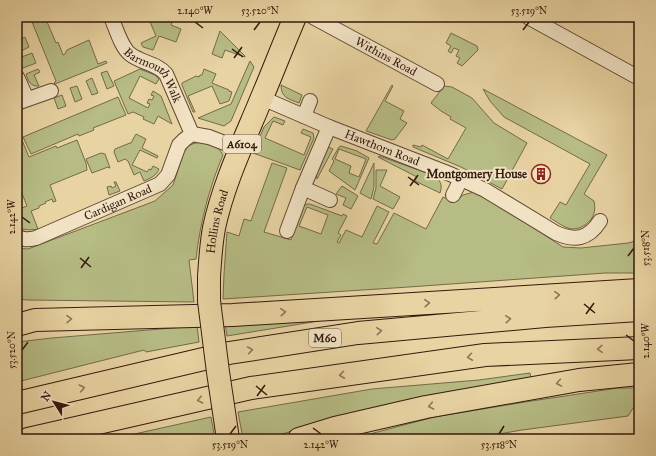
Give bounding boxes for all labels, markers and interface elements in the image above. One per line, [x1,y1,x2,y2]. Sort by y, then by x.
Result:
text: 2.140°W [177,5,213,17]
text: 53.520°N [241,5,280,17]
text: 53.519°N [511,5,548,17]
street label: Withins Road [353,34,419,79]
street label: Barmouth Walk [121,45,185,105]
street label: Hawthorn Road [343,127,422,169]
road number: A6104 [223,135,261,153]
building icon: Montgomery House [530,163,552,185]
place label: Montgomery House [426,167,527,182]
street label: Cardigan Road [82,181,154,223]
street label: Hollins Road [204,188,231,254]
text: 2.142°W [6,199,18,234]
text: 53.518°N [640,229,652,266]
one-way arrow [554,291,560,299]
one-way arrow [424,299,430,307]
one-way arrow [280,308,286,316]
one-way arrow [66,315,72,323]
one-way arrow [505,315,511,324]
text: 2.140°W [640,323,652,359]
one-way arrow [376,326,382,335]
road number: M60 [309,329,341,347]
text: 53.520°N [6,330,18,369]
one-way arrow [597,345,603,354]
one-way arrow [247,346,253,355]
one-way arrow [467,352,473,361]
one-way arrow [339,370,345,379]
one-way arrow [555,378,562,387]
north arrow [34,382,74,422]
one-way arrow [79,384,85,392]
text: N [38,388,55,404]
one-way arrow [197,395,203,403]
one-way arrow [427,401,434,410]
text: 53.519°N [212,439,249,451]
text: 2.142°W [304,439,339,451]
text: 53.518°N [481,439,518,451]

